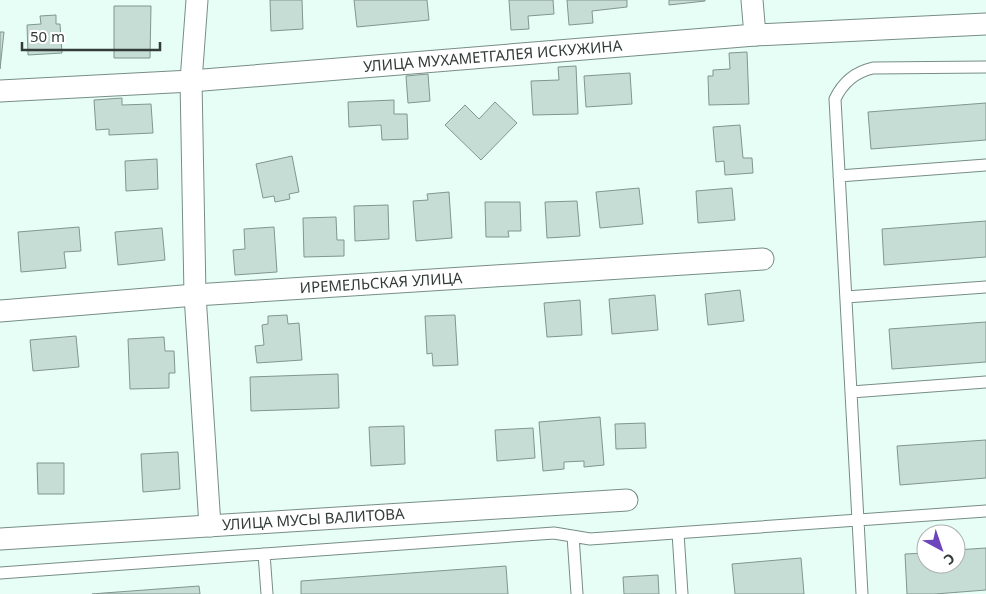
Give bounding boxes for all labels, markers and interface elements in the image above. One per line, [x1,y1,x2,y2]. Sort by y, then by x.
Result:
scale bar [22,20,160,52]
text: 50 m [30,26,65,46]
street label: УЛИЦА МУХАМЕТГАЛЕЯ ИСКУЖИНА [362,35,623,76]
street label: ИРЕМЕЛЬСКАЯ УЛИЦА [299,267,463,297]
street label: УЛИЦА МУСЫ ВАЛИТОВА [221,503,406,534]
north arrow [916,524,966,574]
text: С [940,549,959,570]

